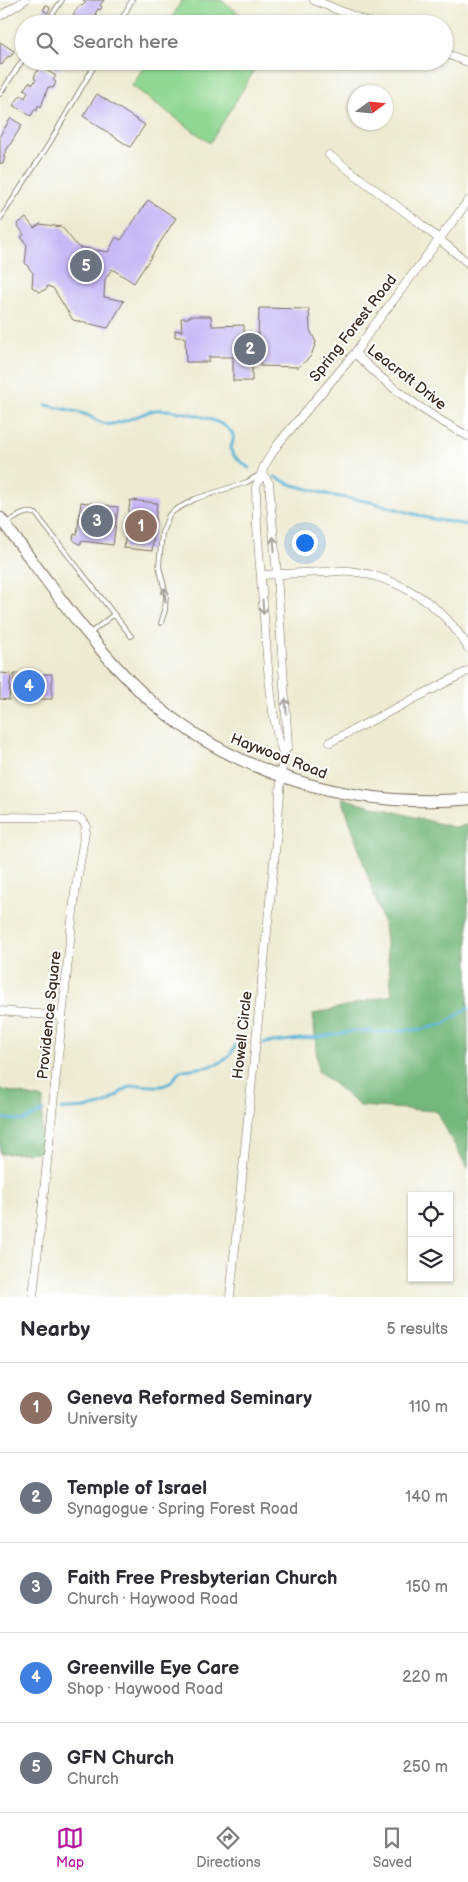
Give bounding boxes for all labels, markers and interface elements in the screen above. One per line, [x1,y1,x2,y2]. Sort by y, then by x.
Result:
search box [15,15,453,70]
icon: search [33,29,61,57]
text: Search here [73,31,178,54]
north arrow [348,85,393,130]
pin: 5 [70,247,102,285]
street label: Spring Forest Road [306,271,401,386]
pin: 2 [234,330,266,368]
street label: Leacroft Drive [363,340,450,414]
pin: 3 [81,502,113,540]
pin: 1 [125,507,157,545]
your location [292,530,318,556]
one-way arrow [269,537,279,553]
one-way arrow [160,587,170,603]
one-way arrow [258,599,268,615]
pin: 4 [13,667,45,705]
one-way arrow [281,699,290,715]
street label: Haywood Road [228,729,330,784]
street label: Providence Square [33,950,66,1080]
street label: Howell Circle [228,990,257,1080]
map controls [408,1192,453,1282]
button: locate [408,1192,453,1237]
button: layers [408,1237,453,1282]
text: Nearby [20,1317,90,1342]
text: 5 results [386,1320,448,1339]
text: Geneva Reformed Seminary [67,1387,312,1410]
text: 1 [33,1398,39,1417]
text: 110 m [409,1398,448,1417]
text: University [67,1410,138,1429]
text: Temple of Israel [67,1477,207,1500]
text: 2 [31,1488,41,1507]
text: 140 m [405,1488,448,1507]
text: Synagogue · Spring Forest Road [67,1500,298,1519]
text: Faith Free Presbyterian Church [67,1567,338,1590]
text: 3 [31,1578,41,1597]
text: 150 m [406,1578,448,1597]
text: Church · Haywood Road [67,1590,238,1609]
text: Greenville Eye Care [67,1657,239,1680]
text: 4 [31,1668,41,1687]
text: 220 m [402,1668,448,1687]
text: Shop · Haywood Road [67,1680,223,1699]
text: GFN Church [67,1747,174,1770]
text: 5 [31,1758,41,1777]
text: 250 m [402,1758,448,1777]
text: Church [67,1770,119,1789]
tab: Map [56,1824,84,1871]
tab: Directions [196,1824,261,1871]
tab: Saved [373,1824,412,1871]

